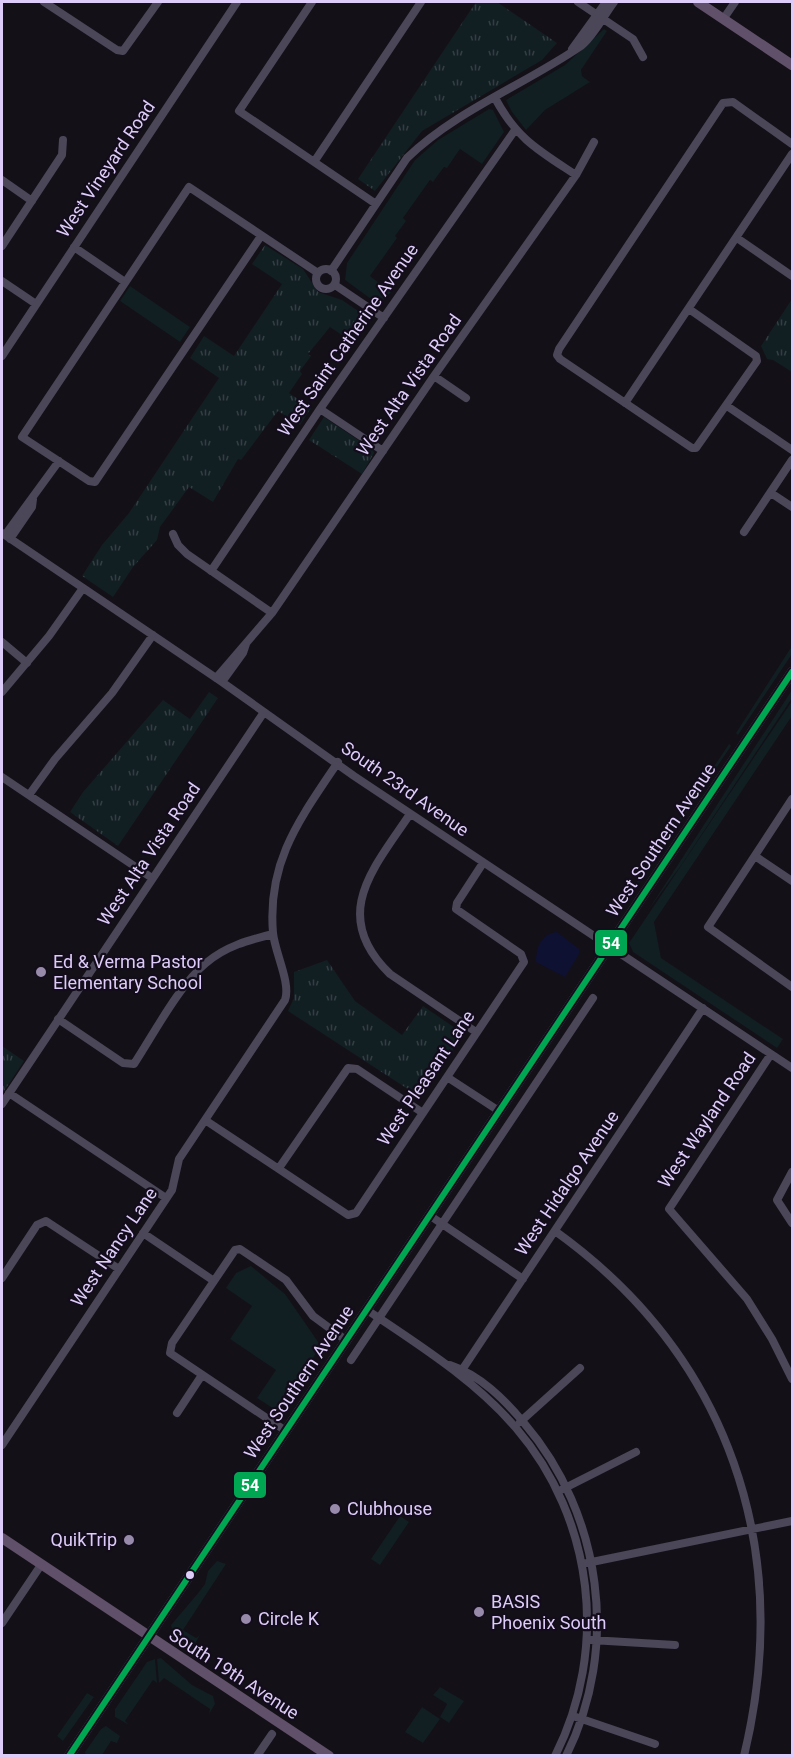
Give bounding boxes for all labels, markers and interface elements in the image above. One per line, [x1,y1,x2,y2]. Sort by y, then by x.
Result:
street label: West Vineyard Road [52,96,159,241]
street label: West Saint Catherine Avenue [273,239,422,440]
street label: West Alta Vista Road [352,310,465,459]
street label: South 23rd Avenue [338,737,473,840]
street label: West Southern Avenue [601,759,720,920]
street label: West Alta Vista Road [93,778,204,929]
line badge: 54 [594,929,628,957]
text: 54 [602,934,620,953]
place label: Ed & Verma Pastor Elementary School [53,951,203,993]
marker: Ed & Verma Pastor Elementary School [34,965,48,979]
street label: West Pleasant Lane [373,1006,479,1149]
street label: West Wayland Road [653,1048,760,1191]
street label: West Hidalgo Avenue [510,1106,623,1259]
street label: West Nancy Lane [66,1183,161,1310]
street label: West Southern Avenue [239,1301,358,1462]
line badge: 54 [233,1471,267,1499]
text: 54 [241,1476,259,1495]
place label: Clubhouse [347,1498,432,1519]
marker: Clubhouse [328,1502,342,1516]
place label: QuikTrip [51,1529,117,1550]
marker: QuikTrip [122,1533,136,1547]
unlabelled marker [184,1569,196,1581]
place label: BASIS Phoenix South [491,1591,606,1633]
marker: BASIS Phoenix South [472,1605,486,1619]
place label: Circle K [258,1608,320,1629]
marker: Circle K [239,1612,253,1626]
street label: South 19th Avenue [165,1624,303,1723]

